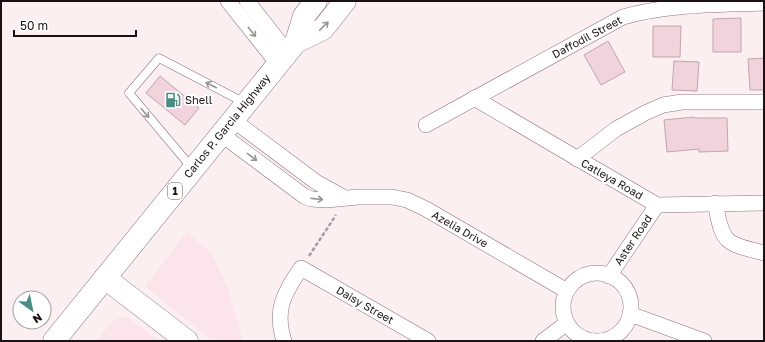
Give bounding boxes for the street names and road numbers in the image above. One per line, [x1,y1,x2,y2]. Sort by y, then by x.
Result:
street label: Daffodil Street [550,13,624,60]
street label: Carlos P. Garcia Highway [181,71,273,180]
street label: Catleya Road [579,156,646,202]
road number: 1 [168,183,182,199]
street label: Azelia Drive [430,207,490,250]
street label: Aster Road [611,212,654,267]
street label: Daisy Street [334,283,396,326]

